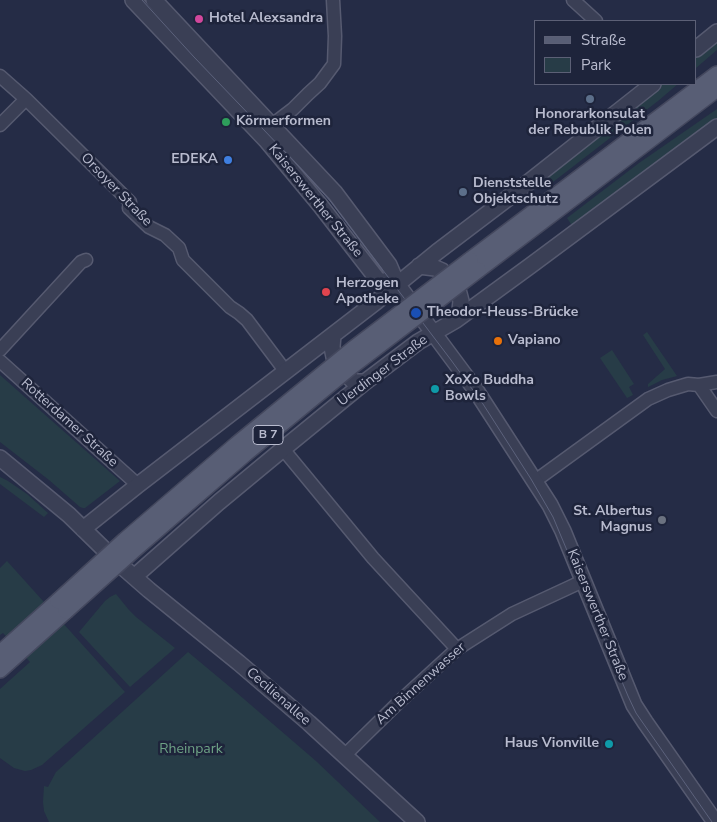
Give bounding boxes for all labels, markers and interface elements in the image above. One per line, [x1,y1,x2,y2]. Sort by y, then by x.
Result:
place label: Hotel Alexsandra [209,11,323,27]
marker: Hotel Alexsandra [193,13,205,25]
legend [534,20,697,85]
text: Straße [581,30,626,50]
text: Park [581,55,611,75]
marker: Honorarkonsulat der Rebublik Polen [584,93,596,105]
place label: Honorarkonsulat der Rebublik Polen [528,107,652,140]
place label: Körmerformen [236,114,331,130]
marker: Körmerformen [220,116,232,128]
street label: Kaiserswerther Straße [264,141,366,261]
street label: Orsoyer Straße [77,150,155,230]
place label: EDEKA [171,152,218,168]
marker: EDEKA [222,154,234,166]
place label: Dienststelle Objektschutz [473,176,558,208]
marker: Dienststelle Objektschutz [457,186,469,198]
place label: Herzogen Apotheke [336,276,399,308]
marker: Herzogen Apotheke [320,286,332,298]
place label: Theodor-Heuss-Brücke [427,305,578,321]
marker: Theodor-Heuss-Brücke [409,306,423,320]
street label: Uerdinger Straße [335,332,431,410]
place label: Vapiano [508,333,561,349]
marker: Vapiano [492,335,504,347]
place label: XoXo Buddha Bowls [445,373,534,406]
street label: Rotterdamer Straße [17,375,121,471]
marker: XoXo Buddha Bowls [429,383,441,395]
road number: B 7 [253,426,283,444]
place label: St. Albertus Magnus [573,504,652,536]
marker: St. Albertus Magnus [656,514,668,526]
street label: Kaiserswerther Straße [563,547,631,683]
street label: Am Binnenwasser [373,639,469,729]
street label: Cecilienallee [243,665,313,729]
place label: Haus Vionville [505,736,599,752]
marker: Haus Vionville [603,738,615,750]
park label: Rheinpark [159,742,223,758]

